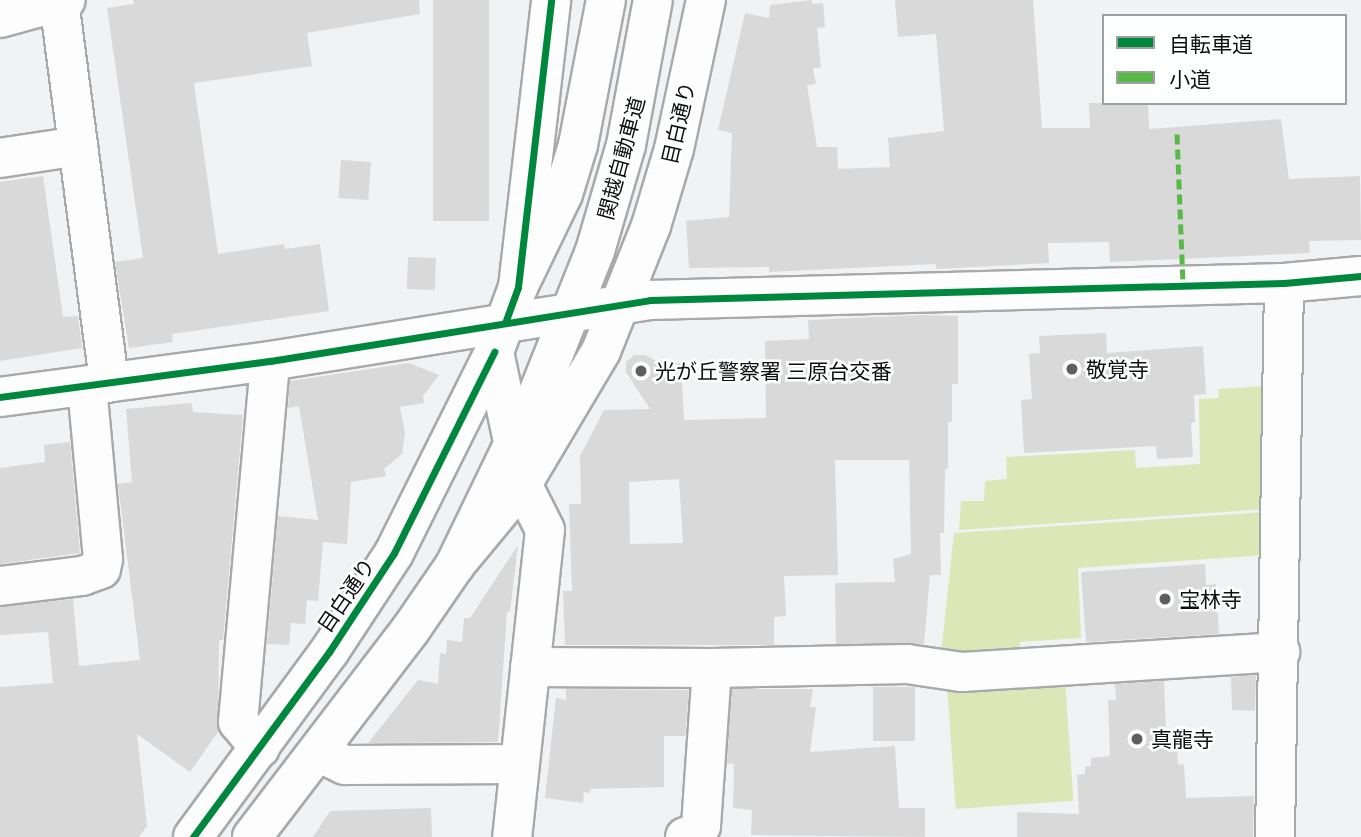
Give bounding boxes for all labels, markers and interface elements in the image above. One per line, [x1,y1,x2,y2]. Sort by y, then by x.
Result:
legend [1102,14,1347,105]
text: 自転車道 [1169,30,1253,58]
text: 小道 [1169,65,1211,93]
street label: 目白通り [656,79,700,167]
street label: 関越自動車道 [593,94,649,222]
place label: 敬覚寺 [1086,356,1149,382]
place label: 光が丘警察署 三原台交番 [655,358,891,384]
marker: 敬覚寺 [1064,361,1080,377]
marker: 光が丘警察署 三原台交番 [633,363,649,379]
street label: 目白通り [312,553,380,637]
place label: 宝林寺 [1179,586,1242,612]
marker: 宝林寺 [1157,591,1173,607]
place label: 真龍寺 [1151,726,1214,752]
marker: 真龍寺 [1129,731,1145,747]

